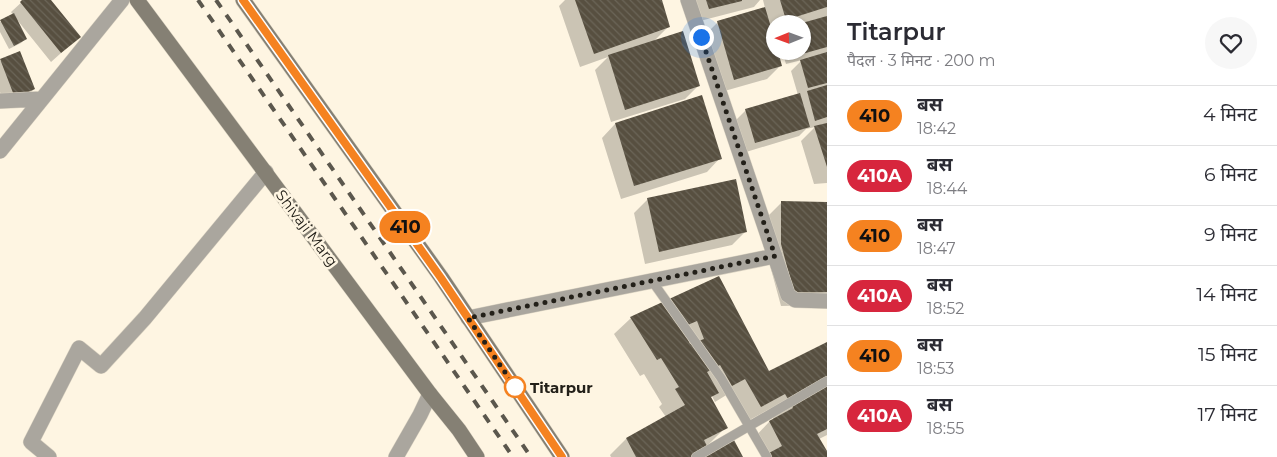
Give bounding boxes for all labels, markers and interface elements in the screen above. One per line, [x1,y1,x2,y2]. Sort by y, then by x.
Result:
north arrow [766,15,811,60]
map controls [766,15,811,60]
text: Titarpur [847,17,946,46]
button: heart [1205,17,1257,69]
your location [689,25,714,50]
text: पैदल · 3 मिनट · 200 m [847,51,996,70]
text: बस [917,93,943,116]
text: 4 मिनट [1203,103,1257,126]
text: 410 [859,105,890,127]
text: 18:42 [917,119,956,138]
text: बस [927,153,953,176]
text: 6 मिनट [1204,163,1257,186]
text: 410A [857,165,902,187]
text: 18:44 [927,179,967,198]
street label: Shivaji Marg [272,186,342,270]
line badge: 410 [376,211,434,243]
text: बस [917,213,943,236]
text: 410 [389,216,421,238]
text: 9 मिनट [1204,223,1257,246]
text: 410 [859,225,890,247]
text: 18:47 [917,239,956,258]
text: बस [927,273,953,296]
text: 14 मिनट [1196,283,1257,306]
text: 410A [857,285,902,307]
text: 18:52 [927,299,964,318]
text: बस [917,333,943,356]
text: 15 मिनट [1198,343,1257,366]
text: 410 [859,345,890,367]
text: 18:53 [917,359,954,378]
marker: Titarpur [504,376,526,398]
place label: Titarpur [530,378,593,397]
text: बस [927,393,953,416]
text: 17 मिनट [1198,403,1257,426]
text: 410A [857,405,902,427]
text: 18:55 [927,419,964,438]

